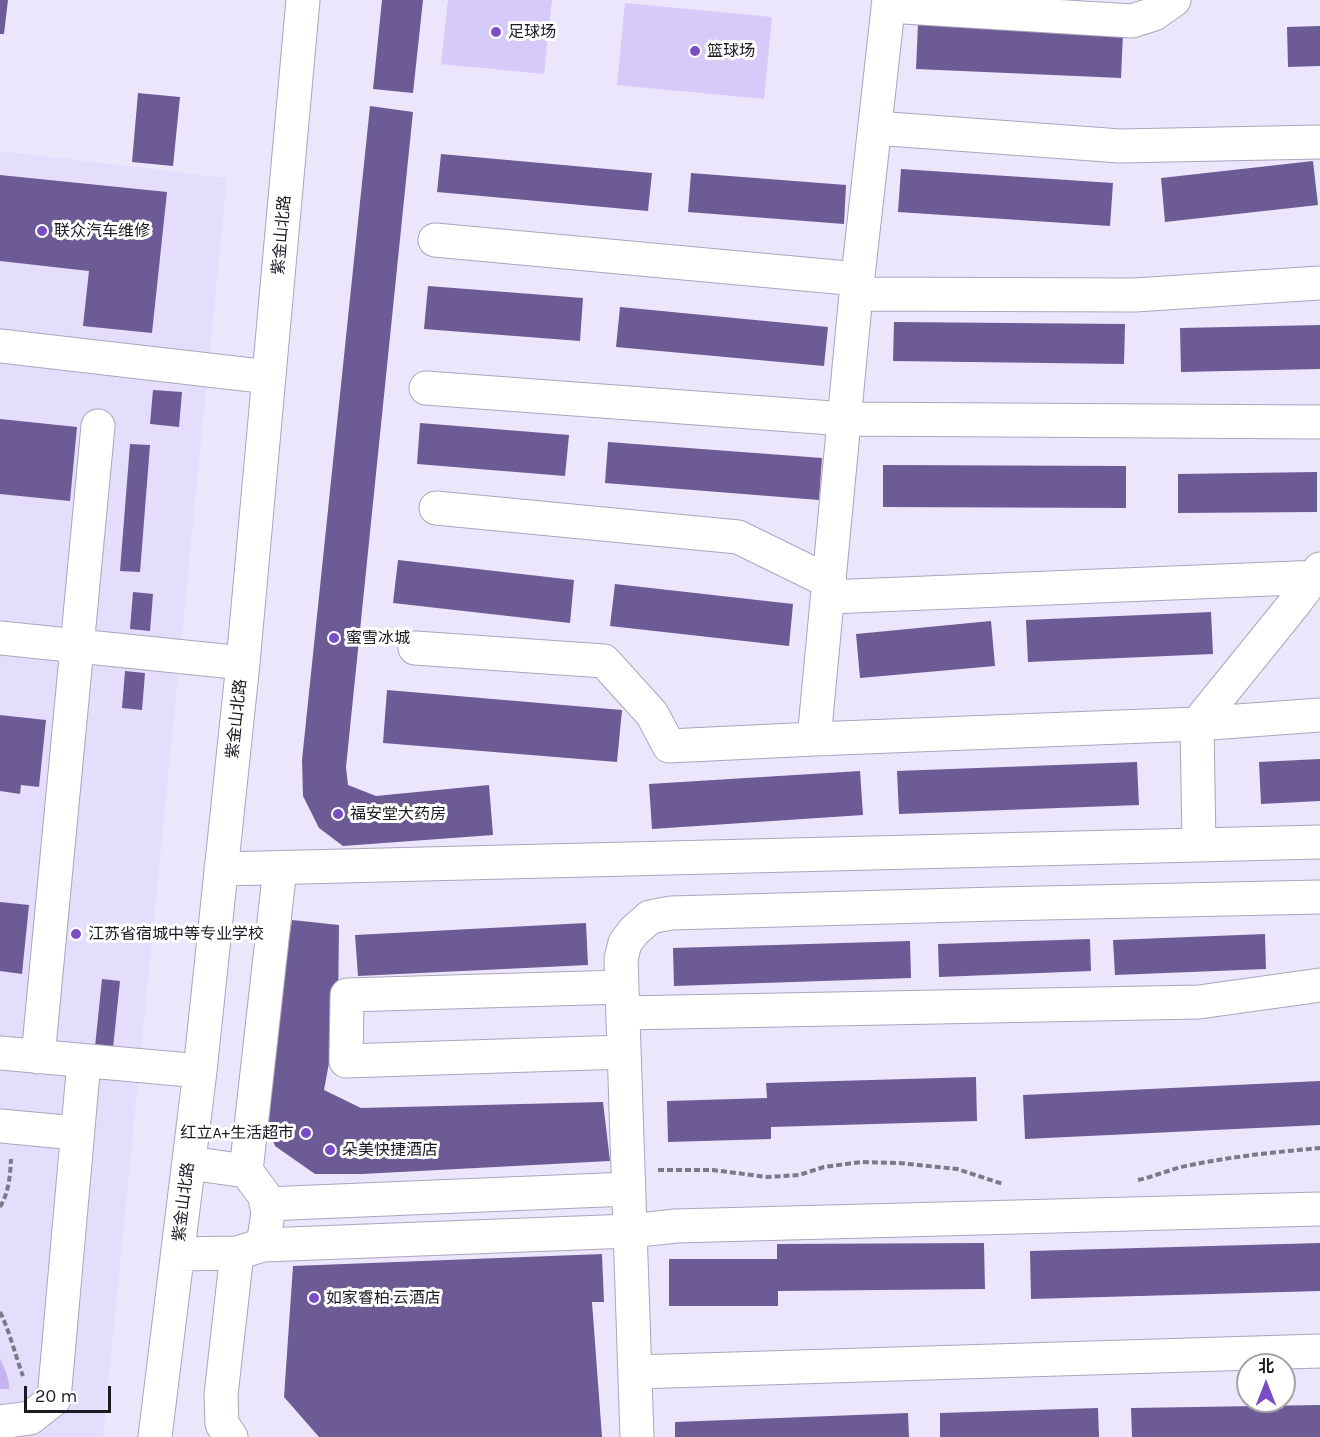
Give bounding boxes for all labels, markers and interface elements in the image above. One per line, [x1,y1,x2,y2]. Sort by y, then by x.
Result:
place label: 足球场 [508,22,556,42]
marker: 足球场 [489,25,503,39]
place label: 篮球场 [707,41,755,61]
marker: 篮球场 [688,44,702,58]
street label: 紫金山北路 [269,194,295,276]
place label: 联众汽车维修 [54,221,150,241]
marker: 联众汽车维修 [35,224,49,238]
place label: 蜜雪冰城 [346,628,410,648]
marker: 蜜雪冰城 [327,631,341,645]
street label: 紫金山北路 [223,678,251,760]
place label: 福安堂大药房 [350,804,446,824]
marker: 福安堂大药房 [331,807,345,821]
place label: 江苏省宿城中等专业学校 [88,924,264,944]
marker: 江苏省宿城中等专业学校 [69,927,83,941]
place label: 红立A+生活超市 [180,1123,294,1143]
marker: 红立A+生活超市 [299,1126,313,1140]
place label: 朵美快捷酒店 [342,1140,438,1160]
marker: 朵美快捷酒店 [323,1143,337,1157]
street label: 紫金山北路 [170,1161,198,1243]
place label: 如家睿柏·云酒店 [326,1288,441,1308]
marker: 如家睿柏·云酒店 [307,1291,321,1305]
north arrow [1236,1353,1296,1413]
text: 北 [1258,1357,1274,1376]
scale bar [27,1374,114,1412]
text: 20 m [35,1385,77,1407]

